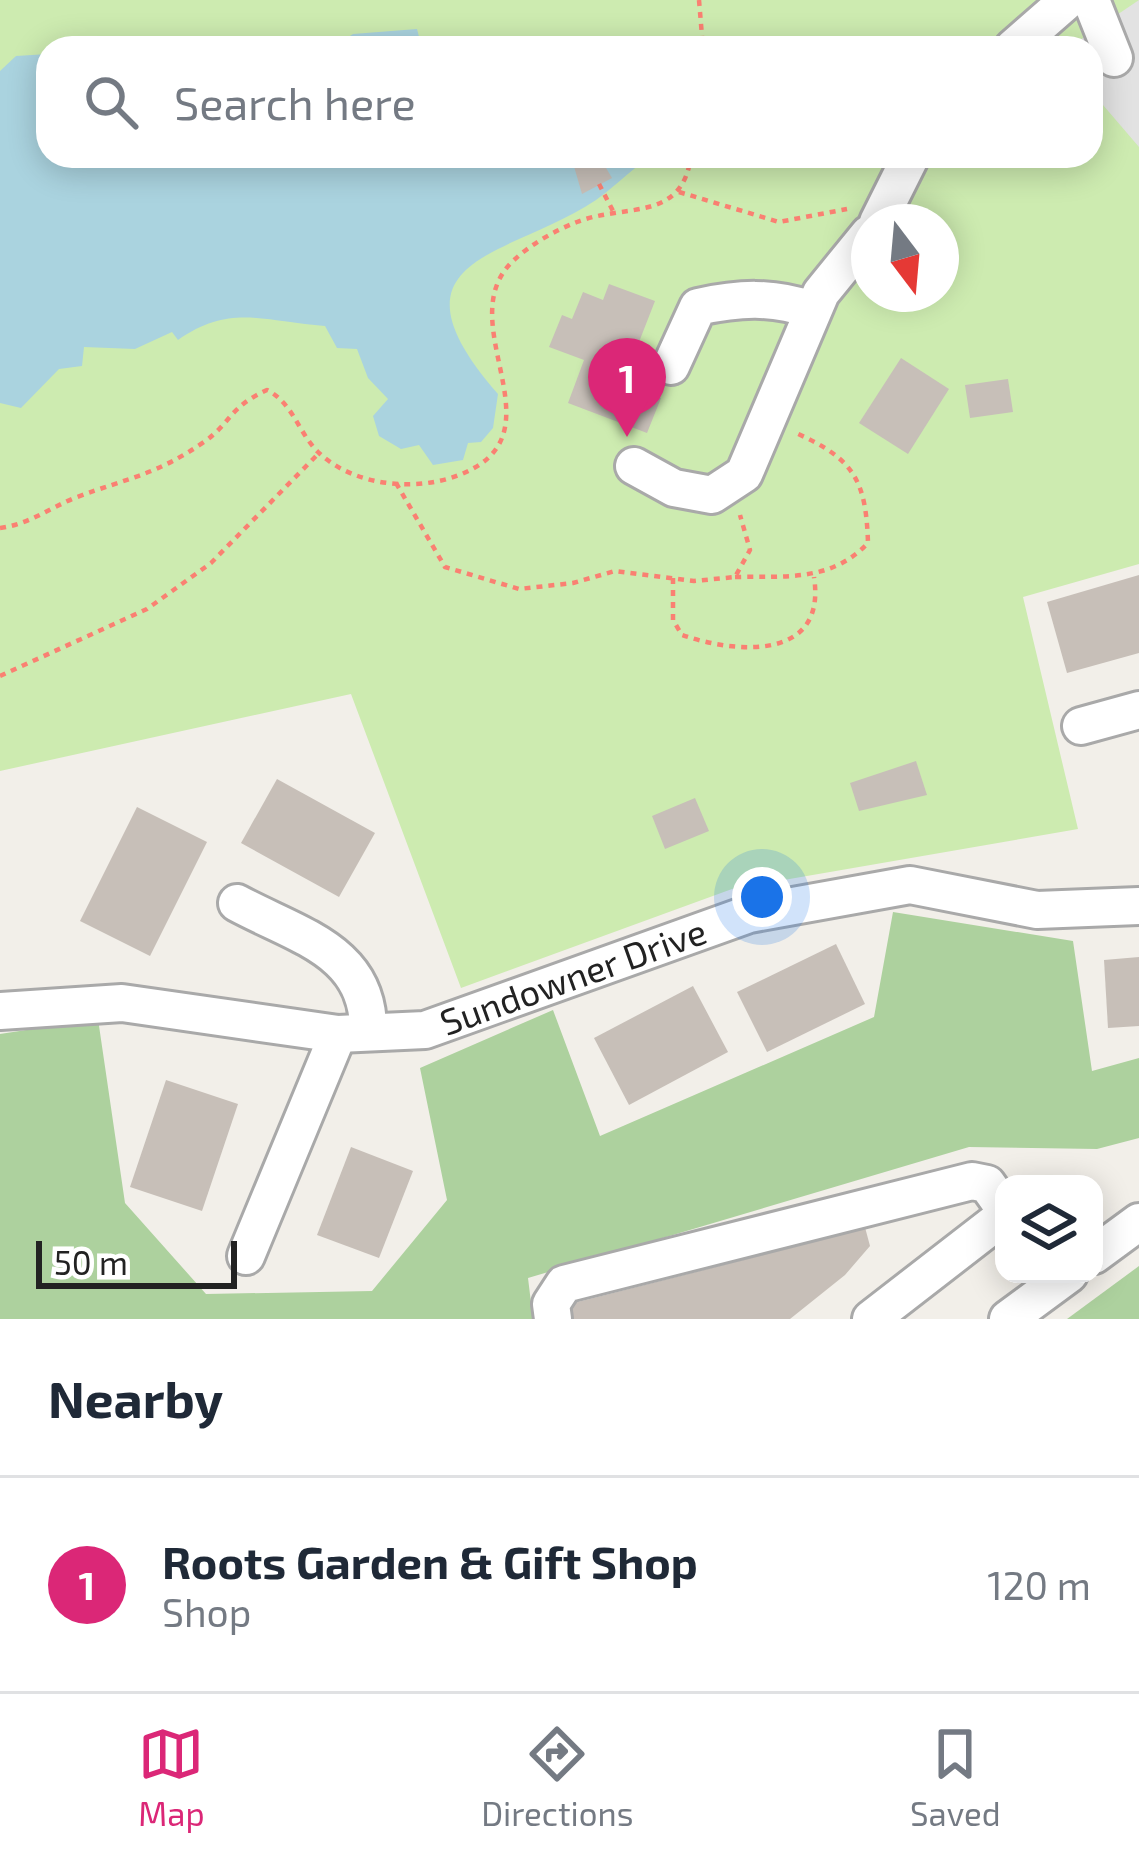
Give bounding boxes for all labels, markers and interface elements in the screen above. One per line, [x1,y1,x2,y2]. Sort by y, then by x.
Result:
search box [36,36,1103,168]
icon: search [78,69,144,135]
text: Search here [174,75,416,129]
north arrow [851,204,959,312]
pin: 1 [588,338,666,437]
your location [732,867,792,927]
street label: Sundowner Drive [434,908,712,1043]
map controls [995,1175,1103,1283]
button: layers [995,1175,1103,1283]
scale bar [36,1235,237,1288]
text: 50 m [54,1242,128,1282]
text: Nearby [48,1367,223,1428]
text: Roots Garden & Gift Shop [162,1534,698,1588]
text: 1 [79,1561,95,1608]
text: 120 m [987,1561,1091,1608]
text: Shop [162,1588,251,1635]
tab: Map [138,1721,205,1833]
tab: Directions [481,1721,633,1833]
tab: Saved [910,1721,1001,1833]

